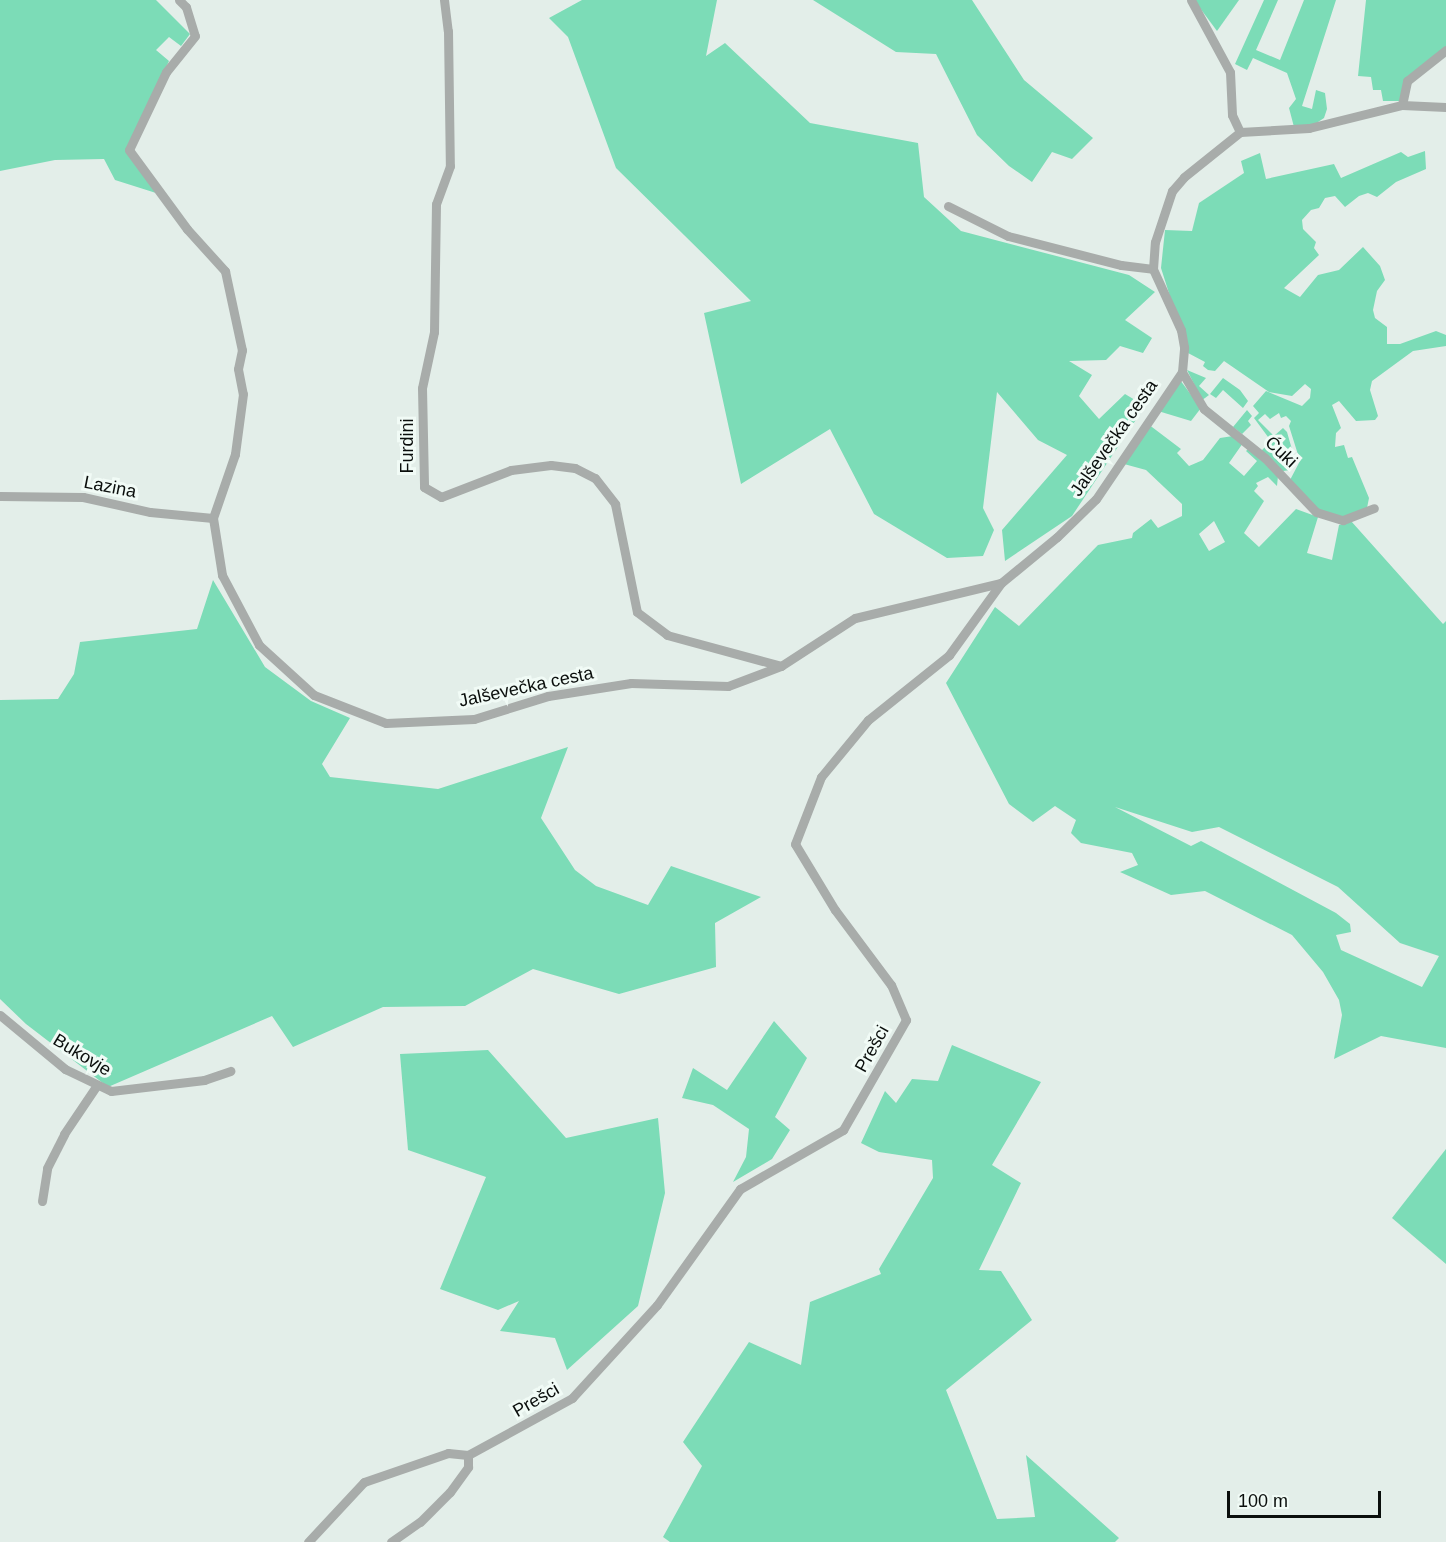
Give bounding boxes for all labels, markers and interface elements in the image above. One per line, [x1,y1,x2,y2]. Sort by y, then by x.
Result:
street label: Jalševečka cesta [1066,376,1162,500]
street label: Furdini [396,418,418,474]
street label: Ćuki [1260,432,1302,472]
street label: Lazina [82,471,138,503]
street label: Jalševečka cesta [457,662,595,712]
street label: Prešci [850,1022,894,1076]
street label: Bukovje [49,1029,115,1081]
street label: Prešci [509,1378,563,1422]
scale bar [1230,1479,1384,1517]
text: 100 m [1238,1491,1288,1511]

